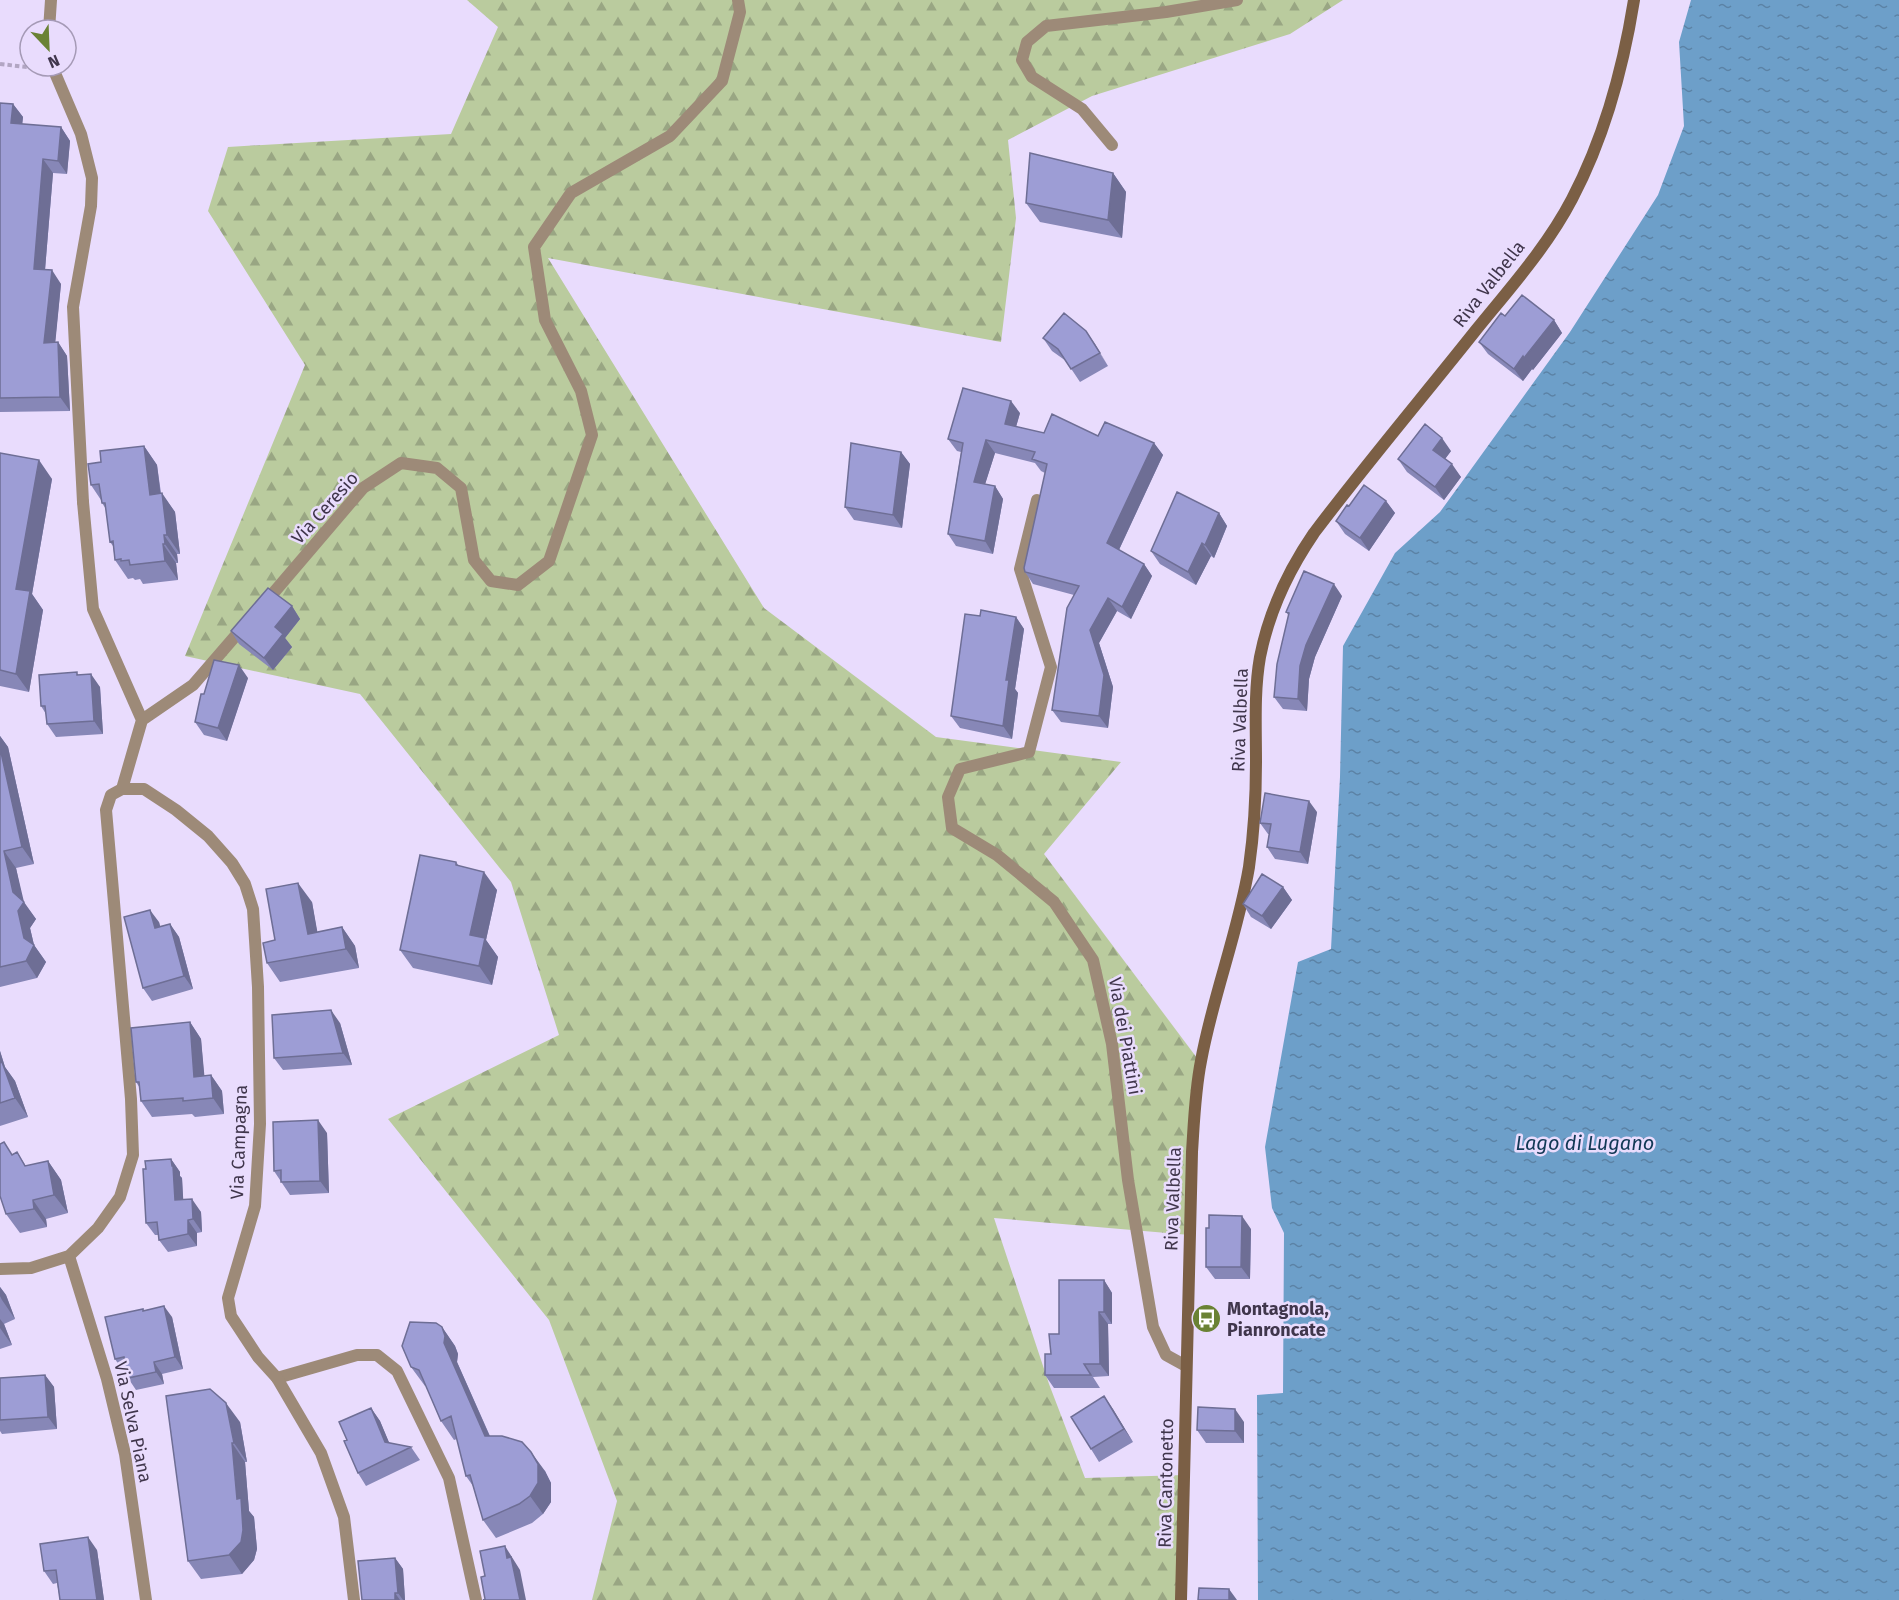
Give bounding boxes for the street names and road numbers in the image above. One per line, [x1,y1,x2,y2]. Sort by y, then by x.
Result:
street label: Riva Valbella [1448,236,1530,332]
street label: Via Ceresio [287,467,363,549]
street label: Riva Valbella [1227,668,1253,772]
street label: Via dei Piattini [1104,975,1146,1097]
street label: Via Campagna [226,1084,252,1200]
street label: Riva Valbella [1160,1147,1186,1251]
street label: Via Selva Piana [109,1359,157,1485]
street label: Riva Cantonetto [1154,1418,1178,1548]

